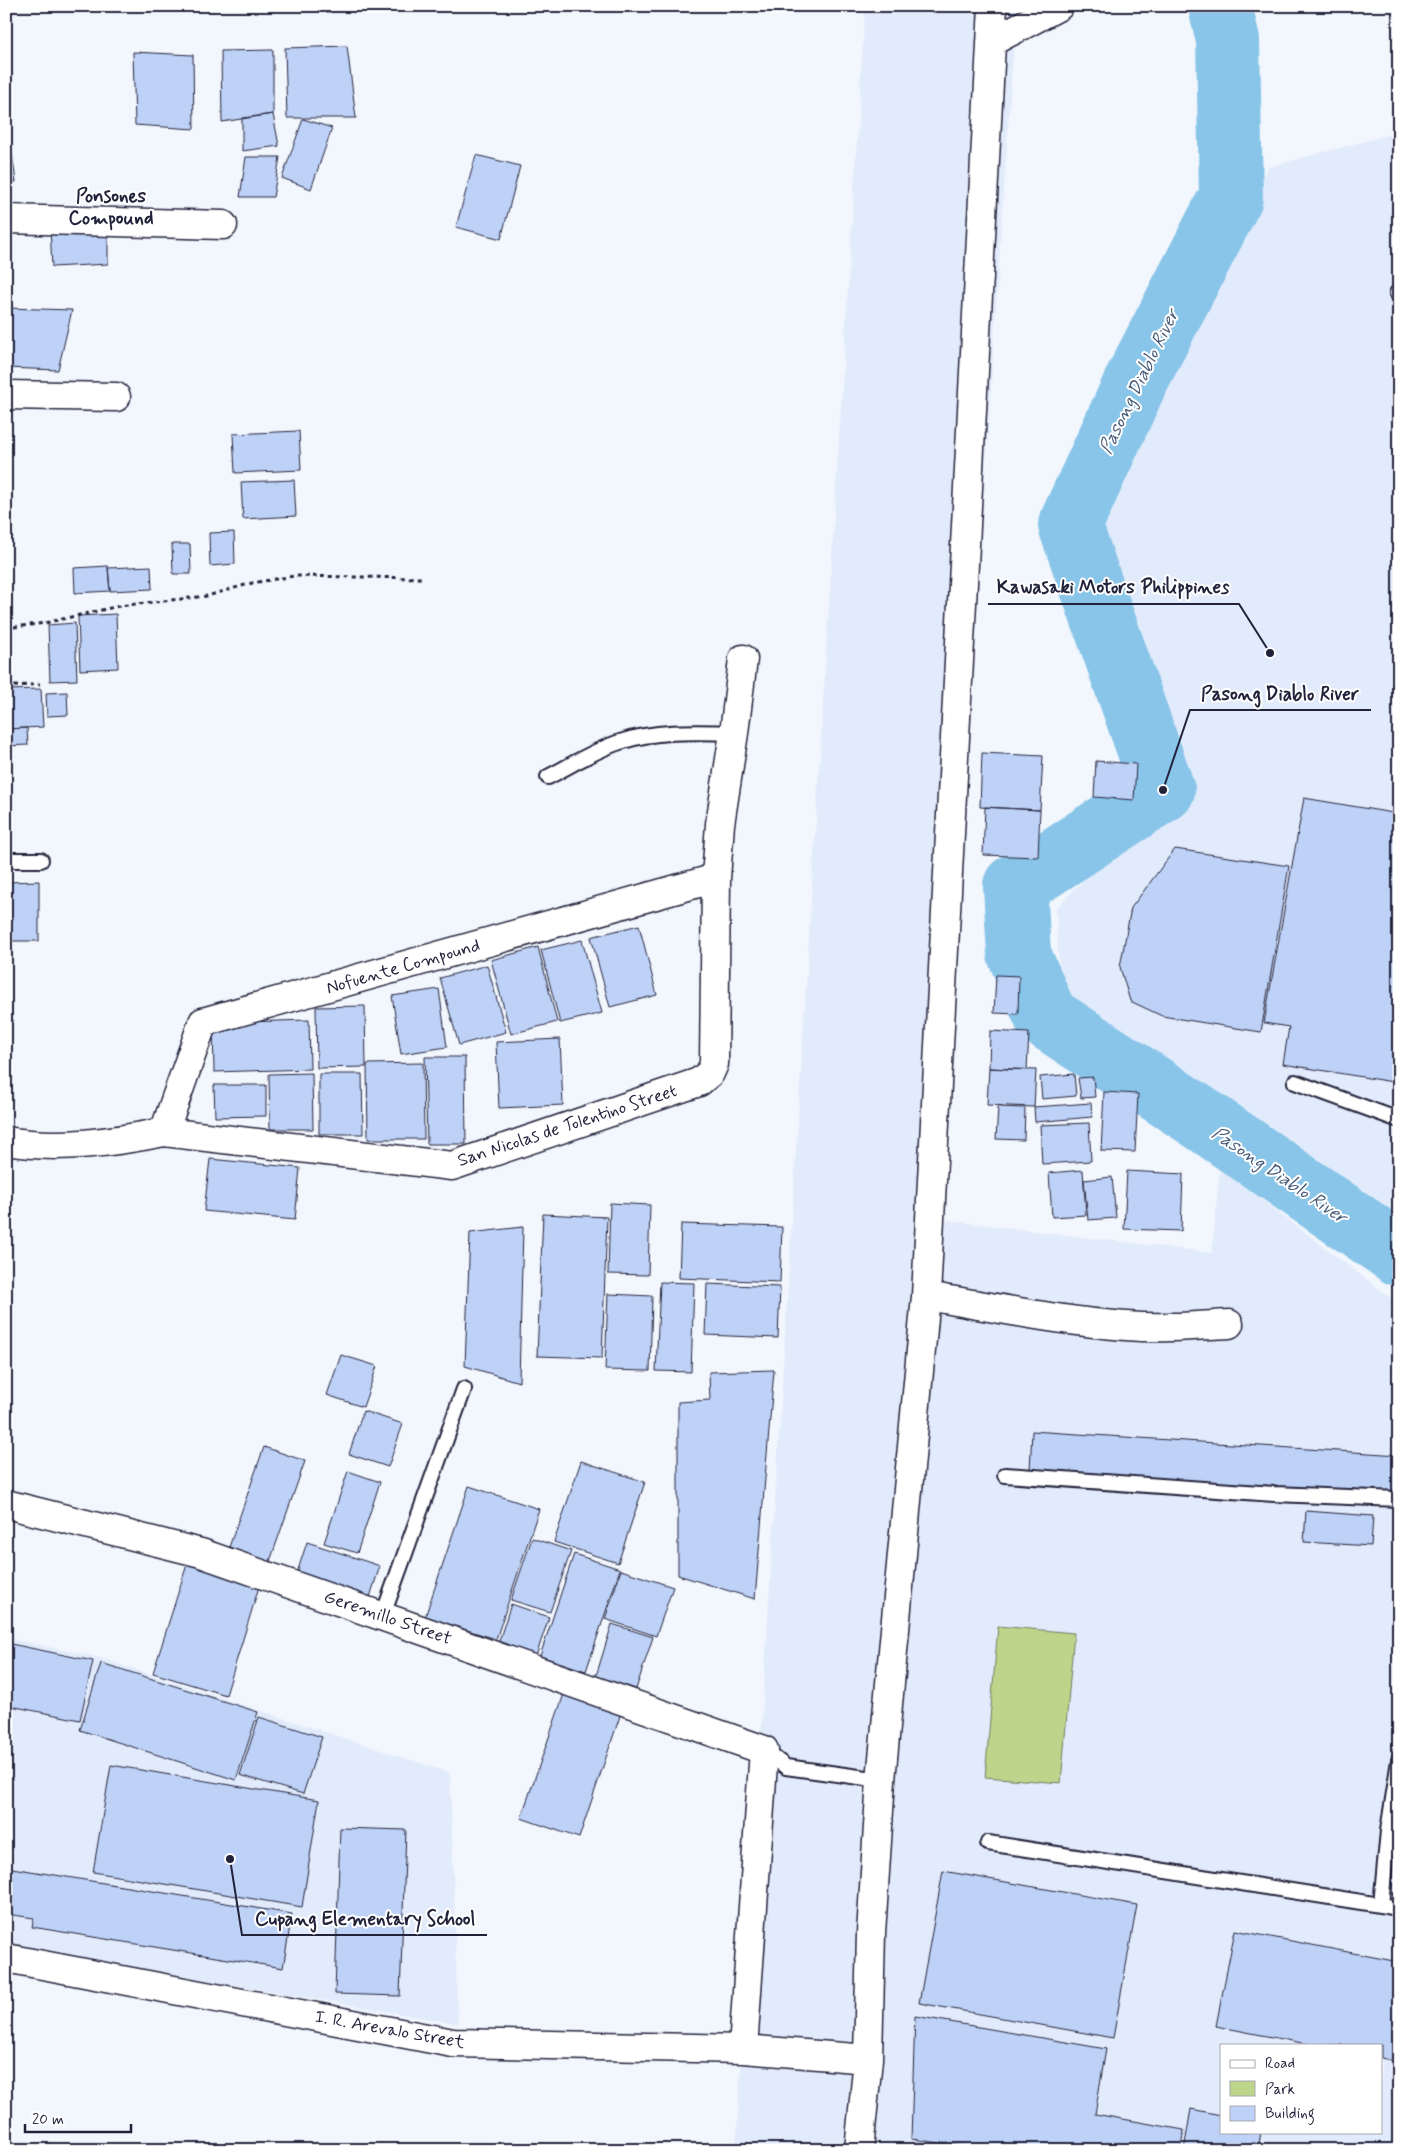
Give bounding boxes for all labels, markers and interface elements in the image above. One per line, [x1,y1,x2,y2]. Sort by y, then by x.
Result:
district label: Ponsones Compound [69,184,153,231]
water label: Pasong Diablo River [1094,303,1186,458]
callout: Kawasaki Motors Philippines [988,570,1239,604]
text: Kawasaki Motors Philippines [997,575,1230,600]
callout: Pasong Diablo River [1190,676,1371,710]
text: Pasong Diablo River [1201,682,1359,708]
street label: Nofuente Compound [324,934,483,1000]
street label: San Nicolas de Tolentino Street [455,1079,680,1173]
water label: Pasong Diablo River [1207,1121,1353,1231]
street label: Geremillo Street [321,1585,455,1651]
callout: Cupang Elementary School [242,1901,487,1935]
text: Cupang Elementary School [255,1907,475,1933]
street label: I. R. Arevalo Street [313,2005,467,2055]
legend [1220,2044,1382,2134]
text: Road [1265,2054,1295,2074]
text: Park [1265,2080,1295,2100]
scale bar [25,2101,131,2133]
text: Building [1265,2104,1315,2125]
text: 20 m [32,2110,64,2130]

